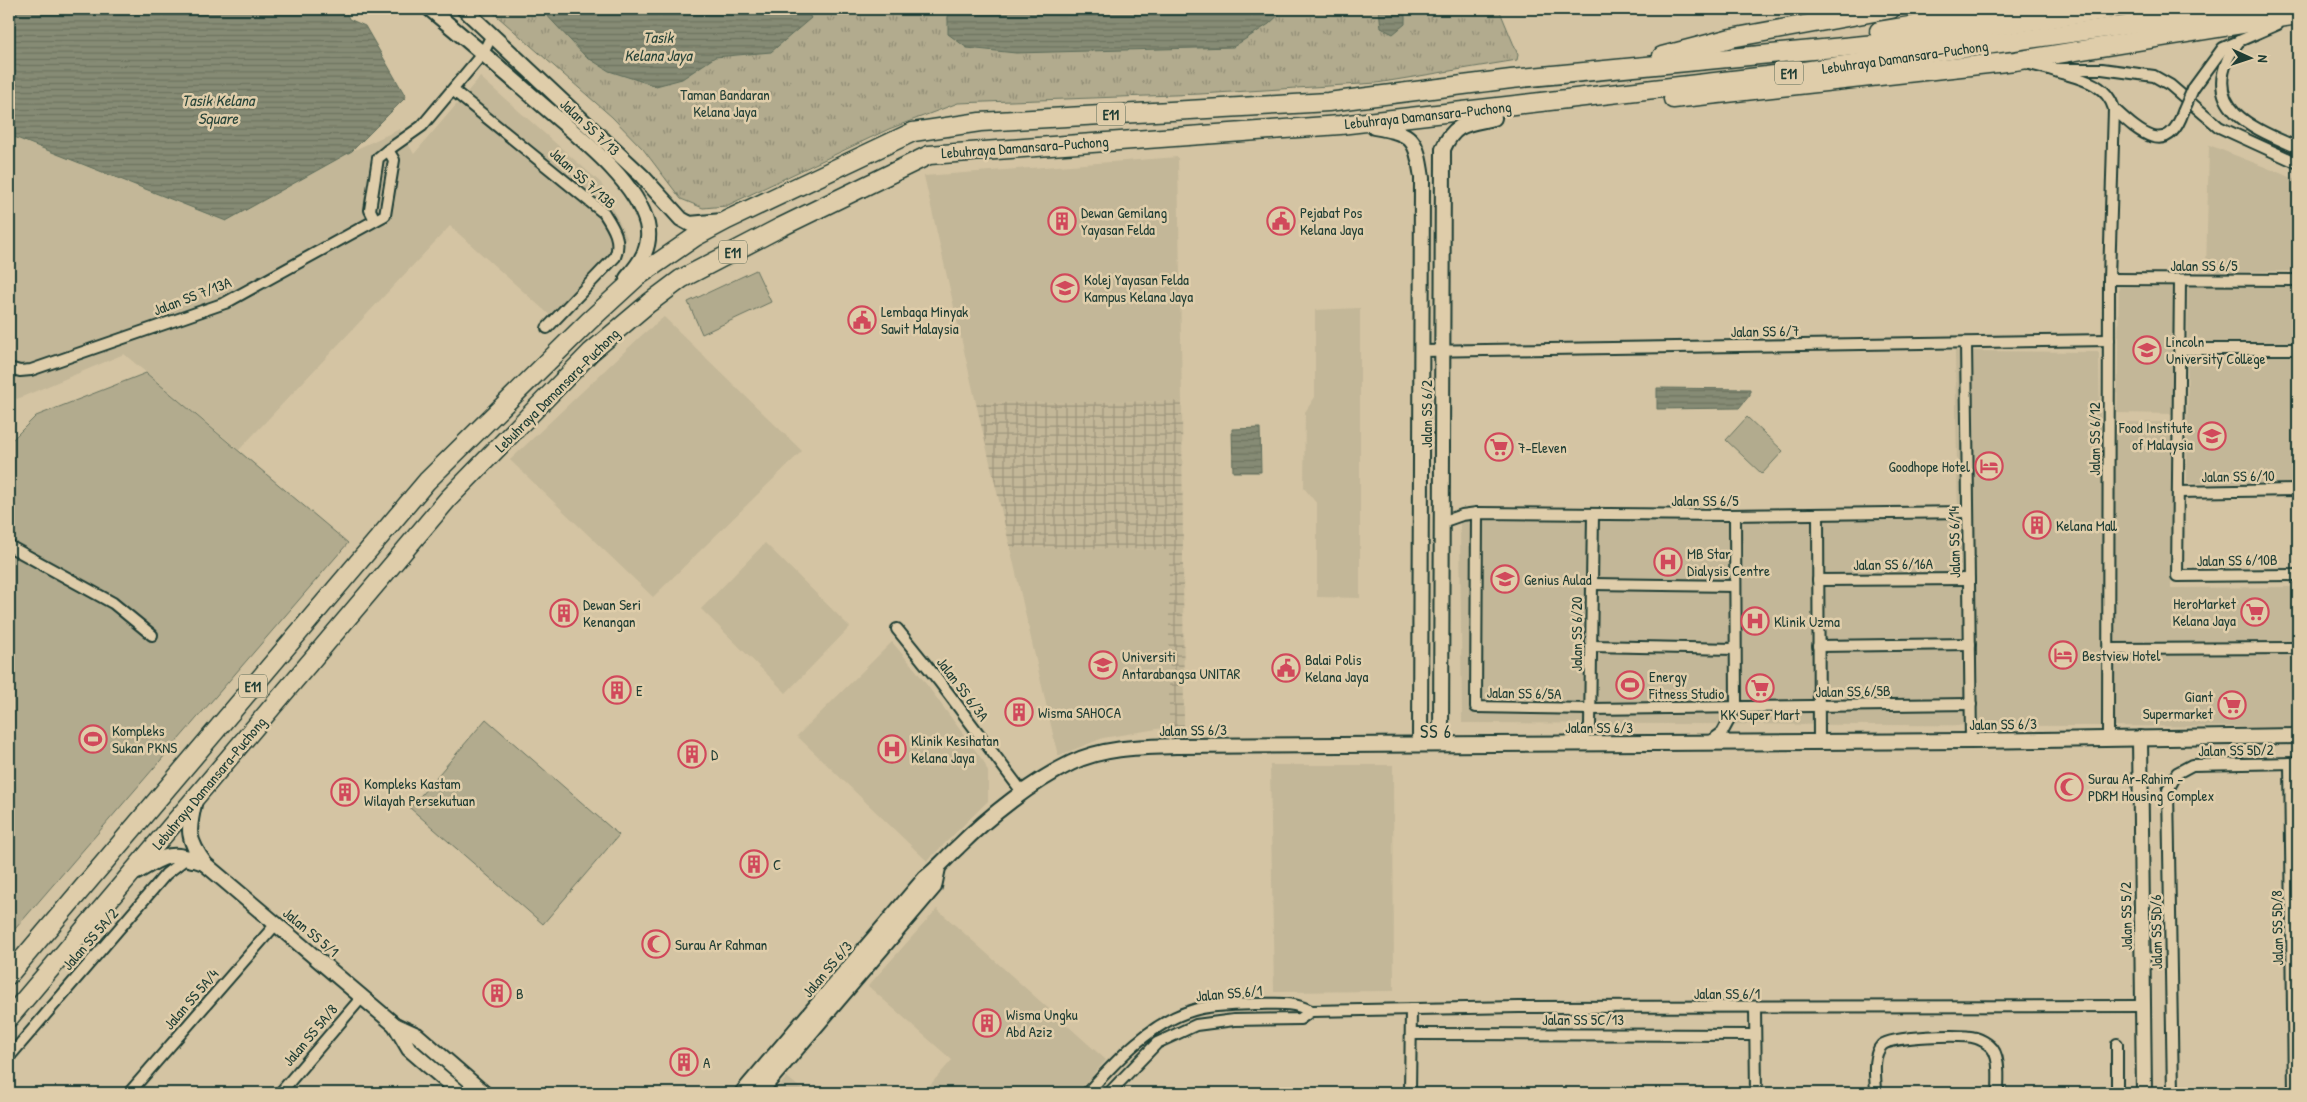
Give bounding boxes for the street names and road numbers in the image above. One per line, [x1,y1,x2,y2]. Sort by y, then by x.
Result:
street label: Lebuhraya Damansara–Puchong [1821,35,1990,79]
road number: E11 [1775,62,1803,84]
street label: Jalan SS 7/13 [556,94,625,160]
street label: Lebuhraya Damansara–Puchong [1344,96,1513,134]
road number: E11 [1097,102,1125,126]
street label: Lebuhraya Damansara–Puchong [941,131,1110,163]
street label: Jalan SS 7/13B [545,143,621,213]
road number: E11 [719,240,747,264]
street label: Jalan SS 6/5 [2170,255,2238,276]
street label: Jalan SS 7/13A [150,271,235,320]
street label: Jalan SS 6/7 [1731,320,1799,342]
street label: Lebuhraya Damansara–Puchong [490,323,624,457]
street label: Jalan SS 6/2 [1416,380,1437,448]
street label: Jalan SS 6/12 [2084,402,2105,476]
street label: Jalan SS 6/10 [2201,465,2275,487]
street label: Jalan SS 6/5 [1671,490,1739,511]
street label: Jalan SS 6/14 [1943,505,1965,578]
street label: Jalan SS 6/10B [2196,549,2278,571]
street label: Jalan SS 6/16A [1853,553,1934,575]
street label: Jalan SS 6/20 [1566,596,1587,671]
street label: Jalan SS 6/3A [932,653,994,726]
road number: E11 [239,674,267,698]
street label: Jalan SS 6/5B [1815,680,1891,702]
street label: Jalan SS 6/5A [1486,682,1562,704]
street label: Lebuhraya Damansara–Puchong [147,712,271,854]
street label: Jalan SS 6/3 [1969,713,2037,735]
street label: Jalan SS 6/3 [1565,717,1633,738]
street label: Jalan SS 6/3 [1159,719,1227,741]
street label: Jalan SS 5D/2 [2198,739,2274,761]
street label: Jalan SS 5/2 [2115,882,2137,950]
street label: Jalan SS 5D/8 [2266,890,2288,966]
street label: Jalan SS 5D/6 [2145,895,2167,969]
street label: Jalan SS 5/1 [279,902,343,962]
street label: Jalan SS 5A/2 [57,904,123,974]
street label: Jalan SS 6/3 [797,936,857,1002]
street label: Jalan SS 5A/4 [159,964,224,1034]
street label: Jalan SS 6/1 [1195,980,1263,1006]
street label: Jalan SS 6/1 [1694,983,1760,1004]
street label: Jalan SS 5A/8 [278,999,342,1071]
street label: Jalan SS 5C/13 [1542,1009,1624,1030]

